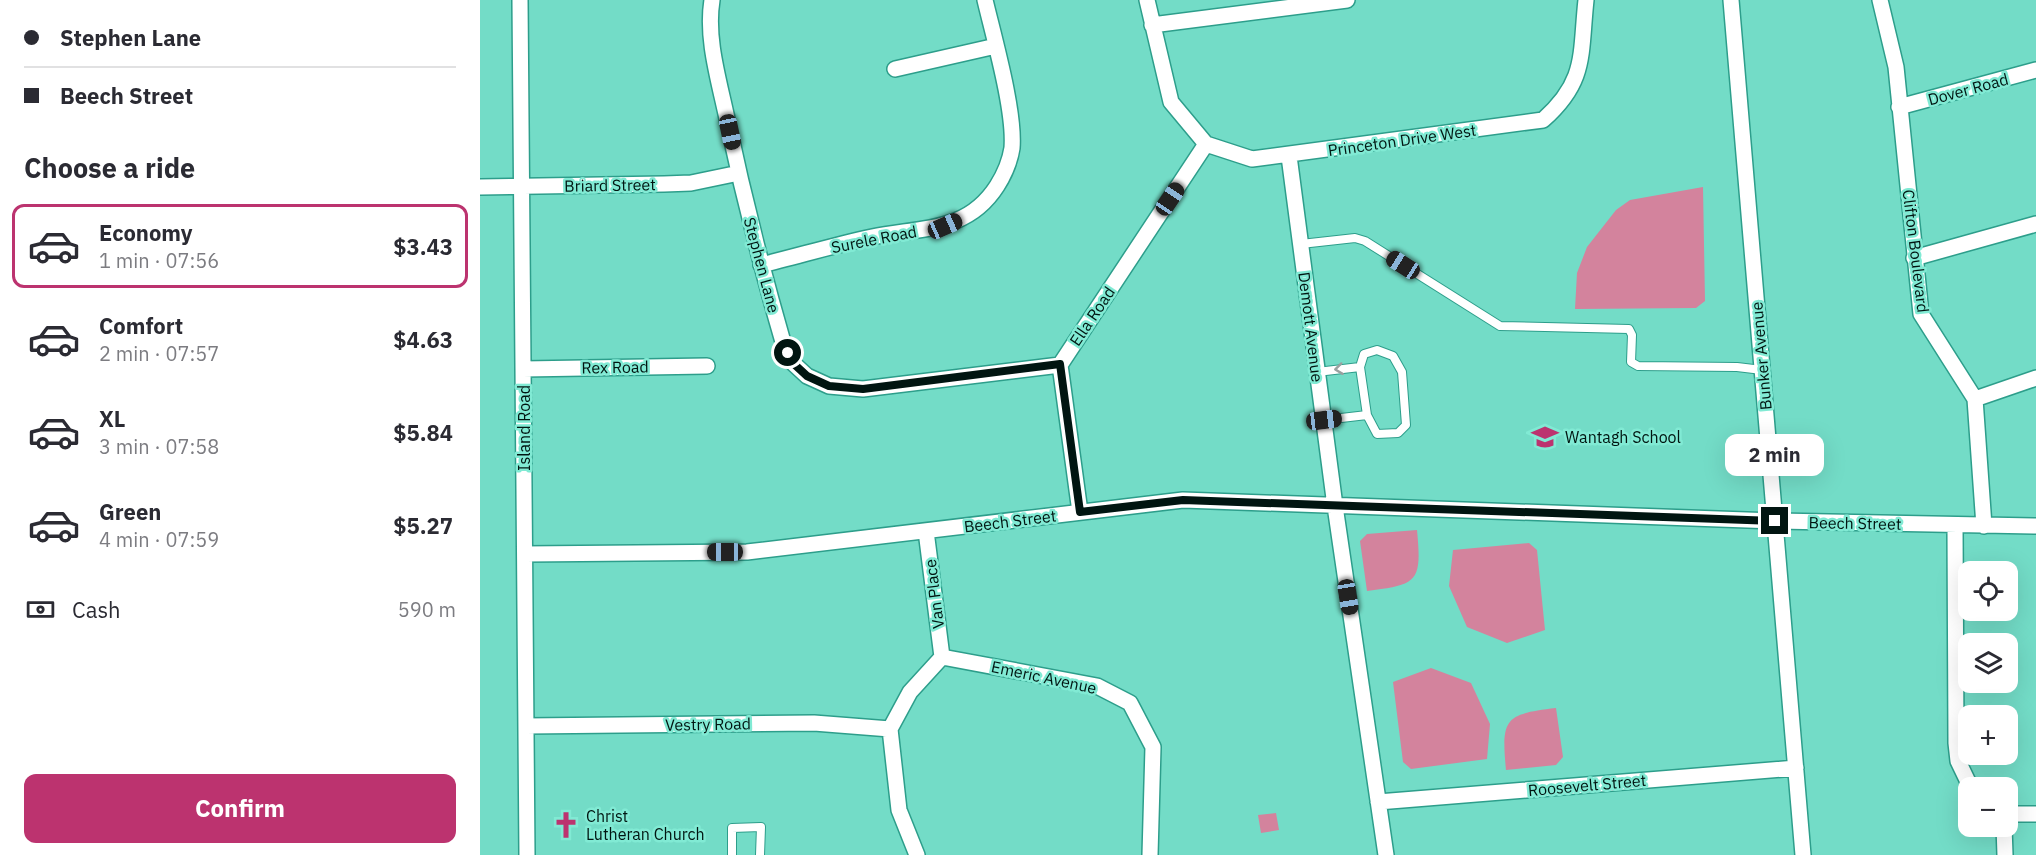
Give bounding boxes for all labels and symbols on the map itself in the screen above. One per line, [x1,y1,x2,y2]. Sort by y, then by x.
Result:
street label: Dover Road [1926,69,2010,109]
car [717,113,743,151]
street label: Princeton Drive West [1327,120,1477,160]
street label: Briard Street [564,174,656,196]
car [1152,179,1188,219]
street label: Clifton Boulevard [1899,188,1933,314]
car [925,210,965,242]
street label: Stephen Lane [740,215,784,315]
street label: Surele Road [830,221,918,257]
car [1383,248,1423,282]
street label: Demott Avenue [1294,271,1328,383]
street label: Ella Road [1065,283,1119,349]
street label: Bunker Avenue [1746,301,1776,411]
route start [774,339,801,366]
street label: Rex Road [581,356,649,378]
one-way arrow [1334,363,1343,375]
street label: Island Road [514,385,534,471]
car [1305,409,1343,431]
school or university icon: Wantagh School [1530,422,1560,452]
place label: Wantagh School [1565,427,1681,447]
callout: 2 min [1726,434,1824,476]
street label: Beech Street [963,505,1057,537]
route end [1761,507,1788,534]
street label: Beech Street [1808,512,1902,534]
car [707,543,743,561]
street label: Van Place [920,558,948,630]
car [1336,578,1360,616]
street label: Emeric Avenue [989,656,1099,698]
street label: Vestry Road [665,713,751,735]
street label: Roosevelt Street [1527,770,1647,800]
place label: Christ Lutheran Church [586,806,705,844]
church icon: Christ Lutheran Church [551,810,581,840]

